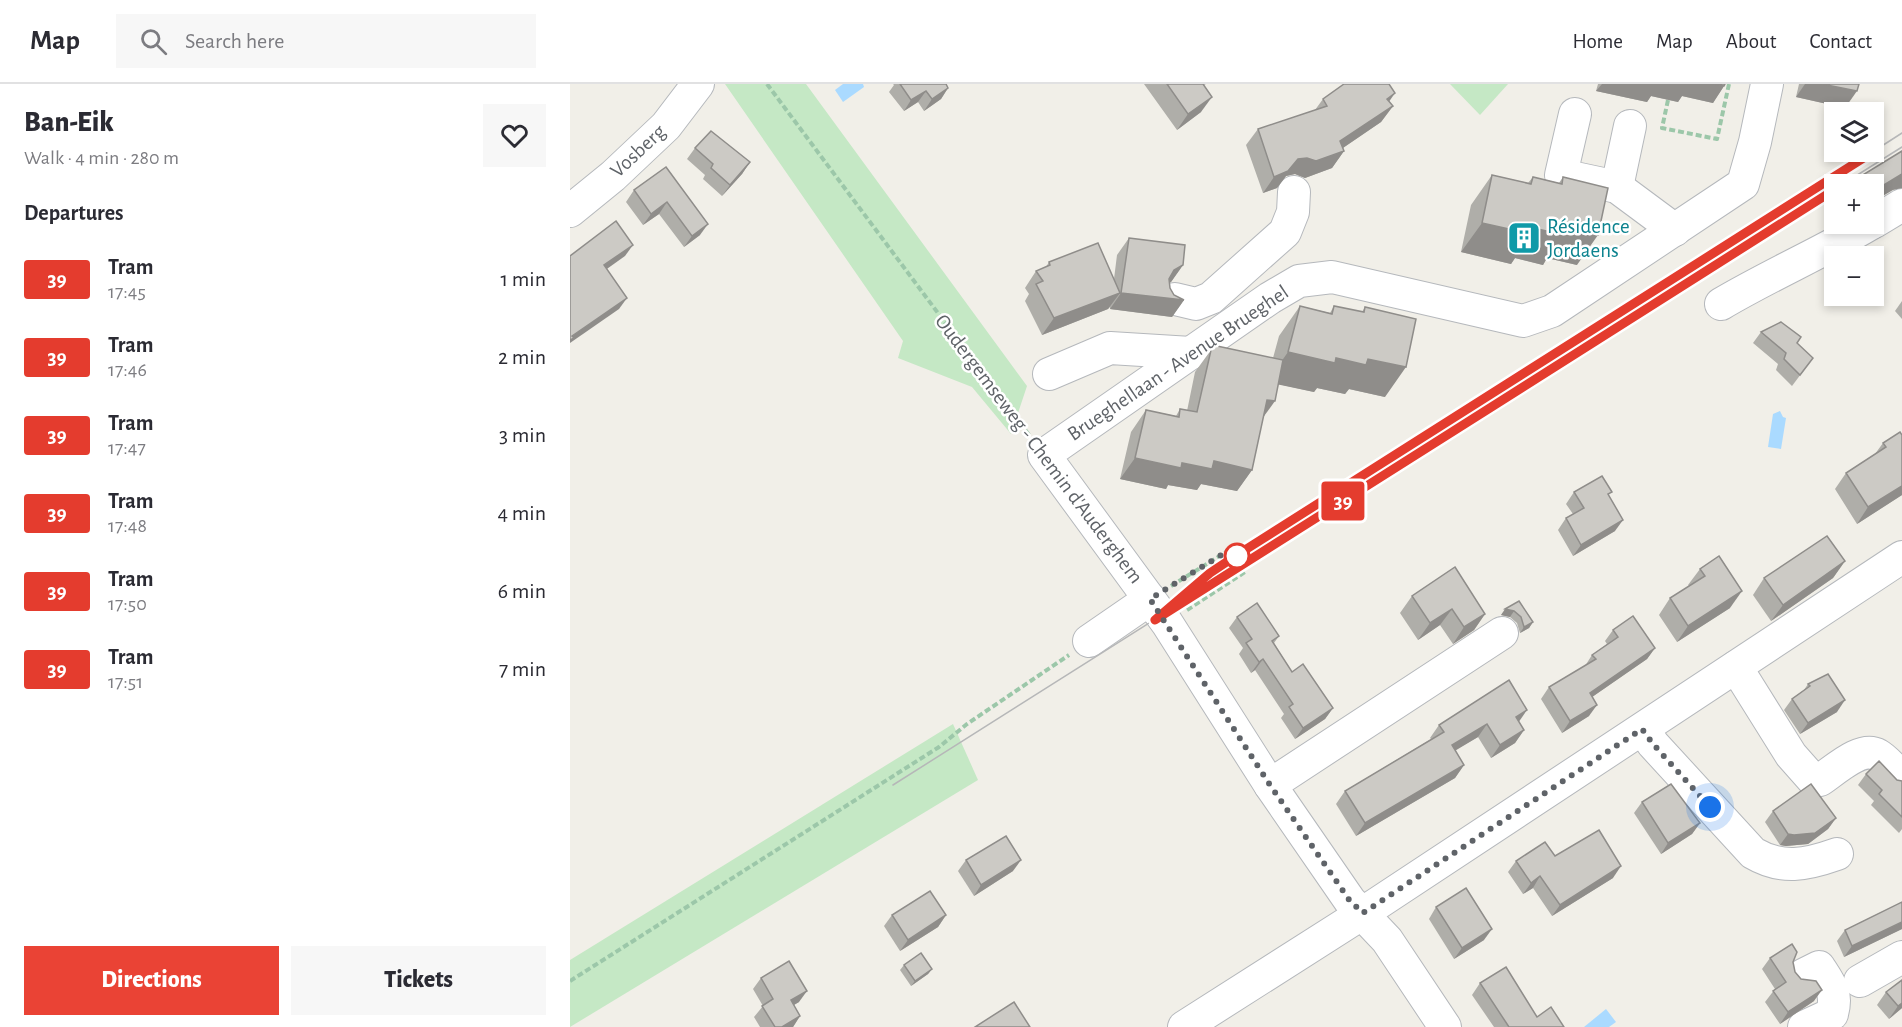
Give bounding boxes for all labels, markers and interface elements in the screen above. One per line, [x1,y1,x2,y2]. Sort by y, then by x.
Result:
search box [116,14,536,68]
icon: search [137,25,170,58]
text: Map [30,27,80,55]
text: Search here [185,30,284,52]
text: Home [1572,31,1623,52]
text: Map [1656,31,1693,52]
text: About [1726,31,1776,52]
text: Contact [1809,31,1872,52]
map controls [1824,102,1884,306]
button: layers [1824,102,1884,162]
button: heart [483,104,546,167]
text: Ban-Eik [24,109,114,137]
street label: Vosberg [607,120,670,181]
text: Walk · 4 min · 280 m [24,148,179,168]
button: + [1824,174,1884,234]
text: Departures [24,202,124,224]
place label: Résidence Jordaens [1547,216,1630,261]
building icon: Résidence Jordaens [1506,220,1542,256]
button: − [1824,246,1884,306]
text: Tram [108,256,153,278]
text: 1 min [501,268,546,290]
text: 39 [47,269,67,290]
street label: Brueghellaan - Avenue Brueghel [1064,281,1292,445]
text: 17:45 [108,282,146,302]
street label: Oudergemseweg - Chemin d'Auderghem [931,311,1147,587]
text: Tram [108,334,153,356]
text: 2 min [498,346,546,368]
text: 39 [47,347,67,368]
text: 17:46 [108,360,147,380]
text: Tram [108,412,153,434]
text: 3 min [499,424,546,446]
text: 39 [47,425,67,446]
text: 17:47 [108,438,146,458]
line badge: 39 [1316,482,1370,520]
text: Tram [108,490,153,512]
text: 39 [1333,491,1353,512]
text: 4 min [498,502,546,524]
text: 39 [47,503,67,524]
text: 17:48 [108,516,147,536]
unlabelled marker [1224,543,1250,569]
text: Tram [108,568,153,590]
text: 6 min [498,580,546,602]
text: 39 [47,581,67,602]
text: 17:50 [108,594,147,614]
text: Tram [108,646,153,668]
text: 7 min [499,658,546,680]
text: 39 [47,659,67,680]
text: 17:51 [108,672,143,692]
your location [1695,792,1725,822]
button: Directions [24,946,279,1015]
button: Tickets [291,946,546,1015]

